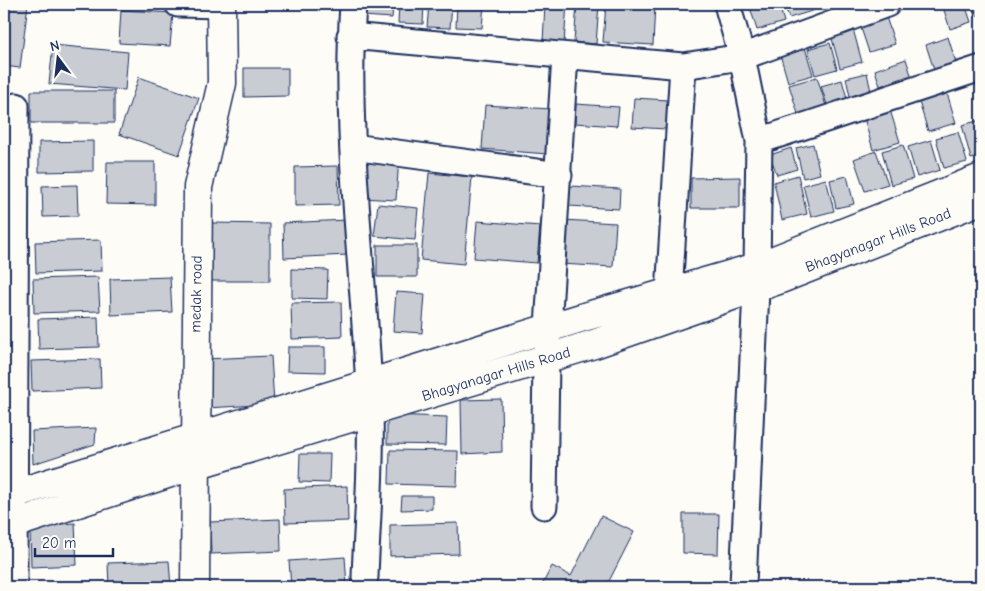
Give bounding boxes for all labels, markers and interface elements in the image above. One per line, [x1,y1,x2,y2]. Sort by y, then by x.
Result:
north arrow [32,32,82,82]
text: N [48,37,61,55]
street label: Bhagyanagar Hills Road [803,204,953,276]
street label: medak road [186,255,206,333]
street label: Bhagyanagar Hills Road [420,343,572,405]
scale bar [35,526,112,558]
text: 20 m [42,534,76,552]

